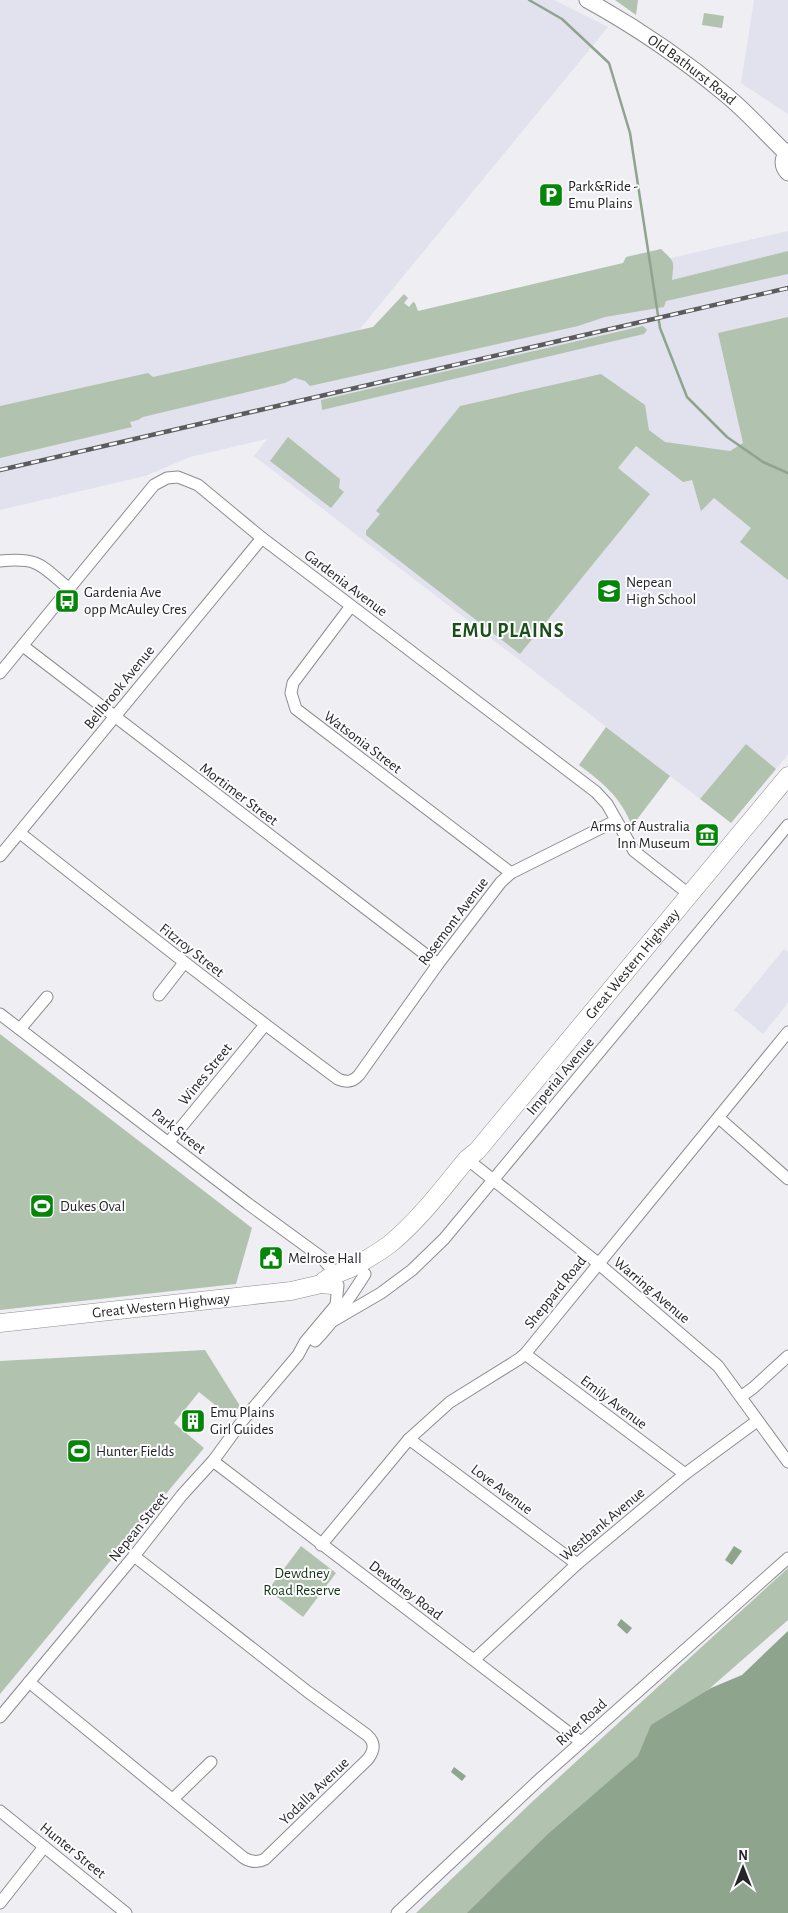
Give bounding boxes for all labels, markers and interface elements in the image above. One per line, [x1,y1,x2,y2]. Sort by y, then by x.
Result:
street label: Old Bathurst Road [645,32,739,108]
place label: Park&Ride - Emu Plains [568,179,638,211]
parking icon: Park&Ride - Emu Plains [538,182,564,208]
street label: Gardenia Avenue [301,547,390,619]
place label: Nepean High School [626,575,696,607]
school or university icon: Nepean High School [596,578,622,604]
place label: Gardenia Ave opp McAuley Cres [84,585,187,617]
bus stop icon: Gardenia Ave opp McAuley Cres [54,588,80,614]
district label: EMU PLAINS [451,621,565,641]
street label: Bellbrook Avenue [81,643,157,732]
street label: Watsonia Street [321,708,405,777]
street label: Mortimer Street [197,760,281,829]
place label: Arms of Australia Inn Museum [590,819,690,851]
museum icon: Arms of Australia Inn Museum [694,822,720,848]
street label: Rosemont Avenue [416,875,491,968]
street label: Great Western Highway [583,906,683,1022]
street label: Fitzroy Street [157,921,227,980]
street label: Imperial Avenue [524,1035,597,1118]
street label: Wines Street [176,1040,235,1108]
street label: Park Street [149,1106,209,1157]
sports icon: Dukes Oval [29,1193,55,1219]
place label: Dukes Oval [60,1199,125,1214]
public building icon: Melrose Hall [258,1245,284,1271]
place label: Melrose Hall [288,1251,362,1266]
street label: Sheppard Road [522,1253,589,1331]
street label: Warring Avenue [611,1254,693,1326]
street label: Great Western Highway [92,1291,231,1321]
street label: Emily Avenue [578,1373,650,1432]
place label: Emu Plains Girl Guides [210,1405,275,1437]
building icon: Emu Plains Girl Guides [180,1408,206,1434]
sports icon: Hunter Fields [66,1438,92,1464]
place label: Hunter Fields [96,1444,174,1459]
street label: Love Avenue [468,1462,535,1517]
street label: Westbank Avenue [557,1485,648,1564]
street label: Nepean Street [106,1490,171,1565]
street label: Dewdney Road [366,1558,445,1623]
park label: Dewdney Road Reserve [263,1566,341,1598]
street label: River Road [553,1696,610,1749]
street label: Yodalla Avenue [277,1755,352,1828]
street label: Hunter Street [37,1820,108,1881]
north arrow [718,1843,768,1893]
text: N [738,1849,748,1863]

